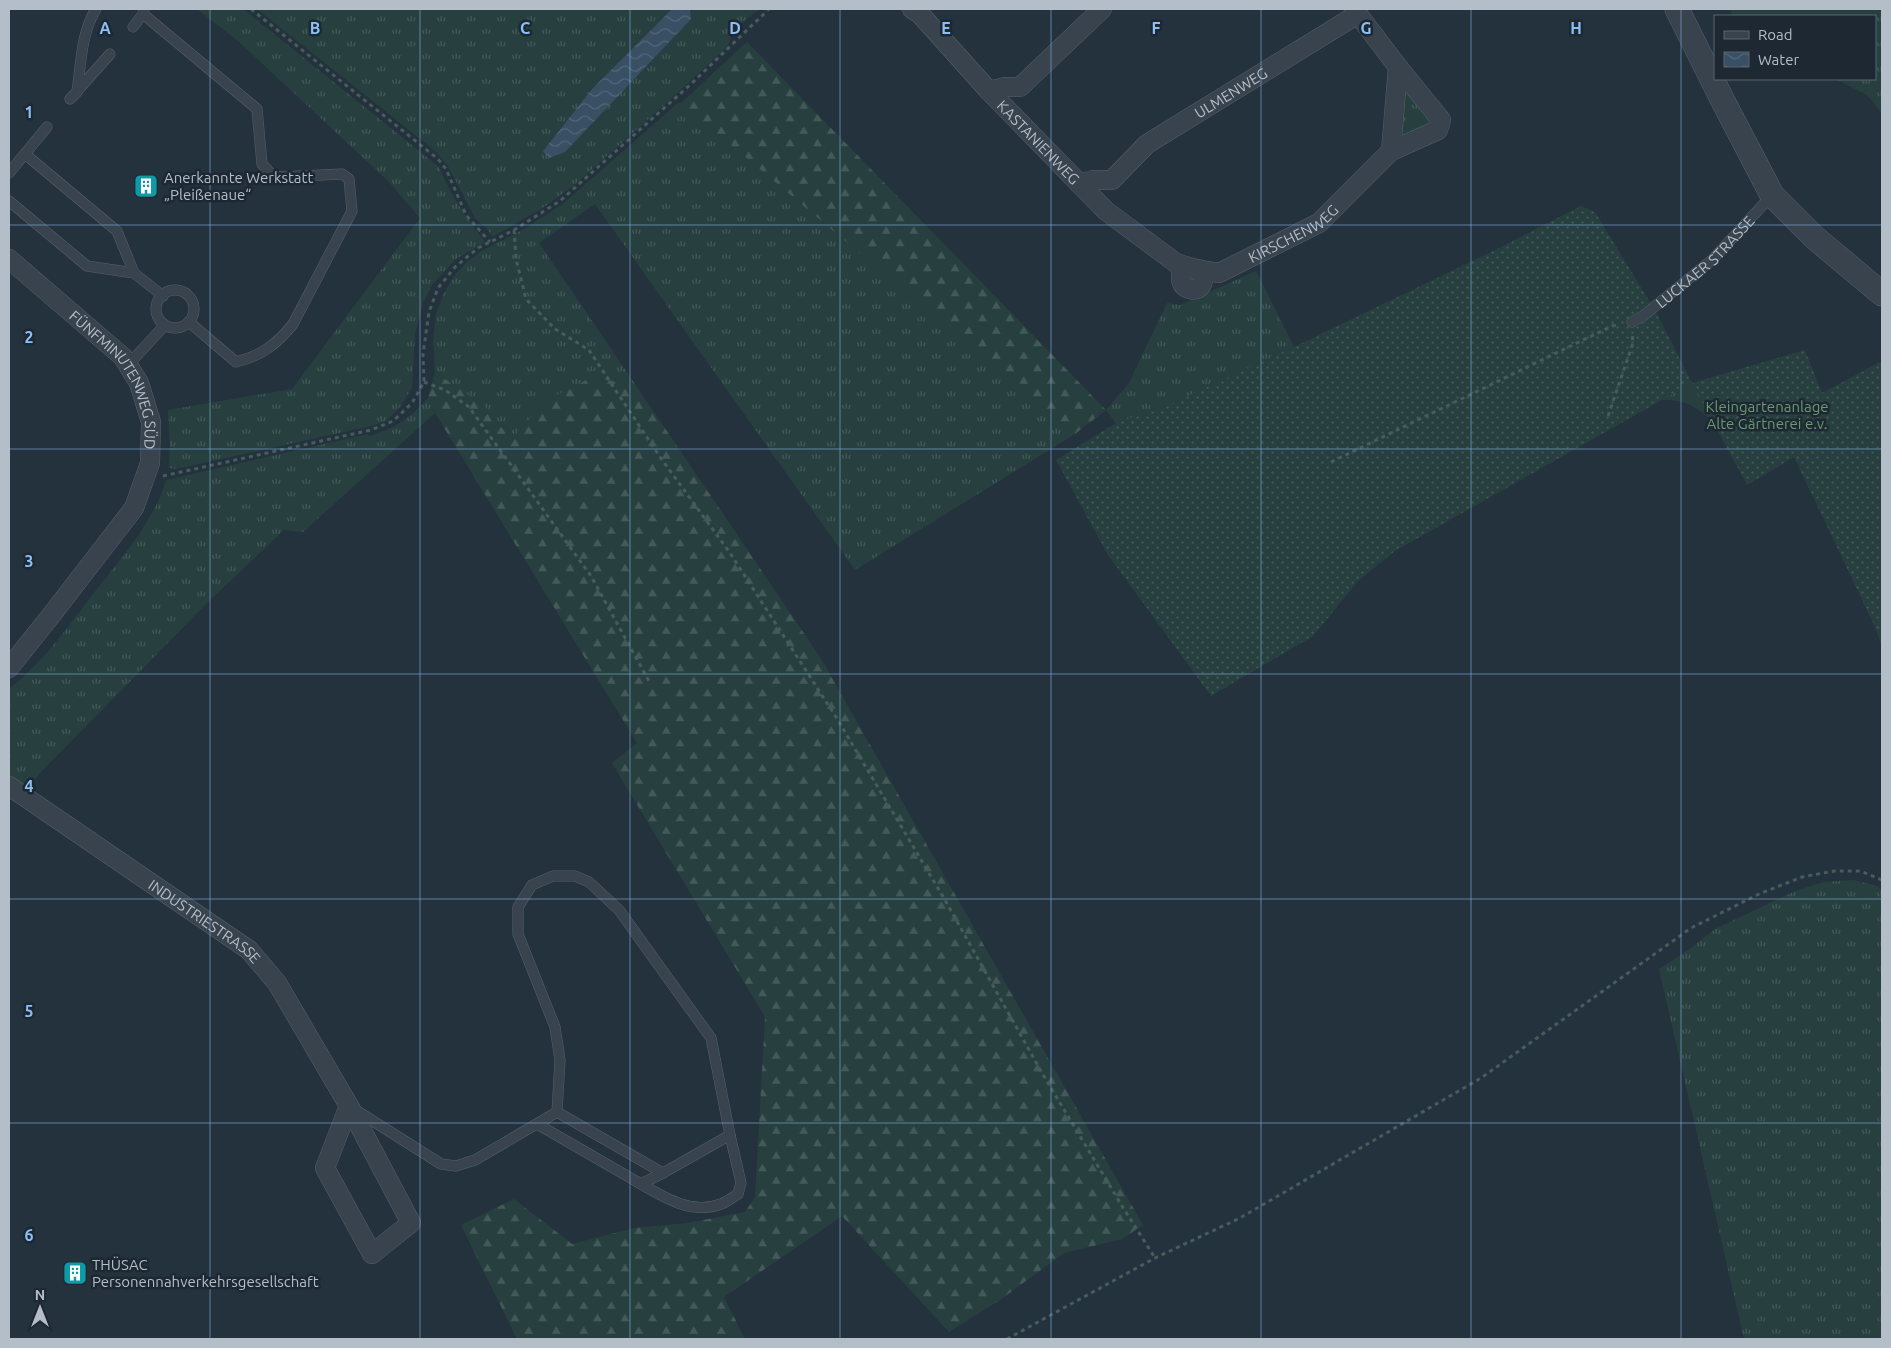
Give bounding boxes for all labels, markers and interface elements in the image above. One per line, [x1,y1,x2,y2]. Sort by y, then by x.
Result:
legend [1714,15,1876,80]
text: A [99,19,111,37]
text: B [310,19,320,37]
text: C [520,19,530,37]
text: D [729,19,741,37]
text: E [941,19,951,37]
text: F [1152,19,1161,37]
text: G [1360,19,1372,37]
text: H [1570,19,1582,37]
text: Road [1758,26,1793,43]
text: Water [1758,51,1799,68]
street label: ULMENWEG [1191,64,1270,121]
street label: KASTANIENWEG [994,96,1083,187]
text: 1 [24,103,34,121]
place label: Anerkannte Werkstatt „Pleißenaue“ [164,169,313,203]
building icon: Anerkannte Werkstatt „Pleißenaue“ [133,173,159,199]
street label: KIRSCHENWEG [1245,201,1341,266]
street label: LUCKAER STRASSE [1652,212,1757,311]
street label: FÜNFMINUTENWEG SÜD [66,307,160,450]
text: 2 [24,328,34,346]
park label: Kleingartenanlage Alte Gärtnerei e.v. [1705,398,1829,432]
text: 3 [24,552,34,570]
text: 4 [24,777,34,795]
street label: INDUSTRIESTRASSE [146,876,265,966]
text: 5 [24,1002,34,1020]
text: 6 [24,1226,34,1244]
place label: THÜSAC Personennahverkehrsgesellschaft [92,1256,319,1290]
building icon: THÜSAC Personennahverkehrsgesellschaft [62,1260,88,1286]
north arrow [15,1283,65,1333]
text: N [35,1287,45,1303]

